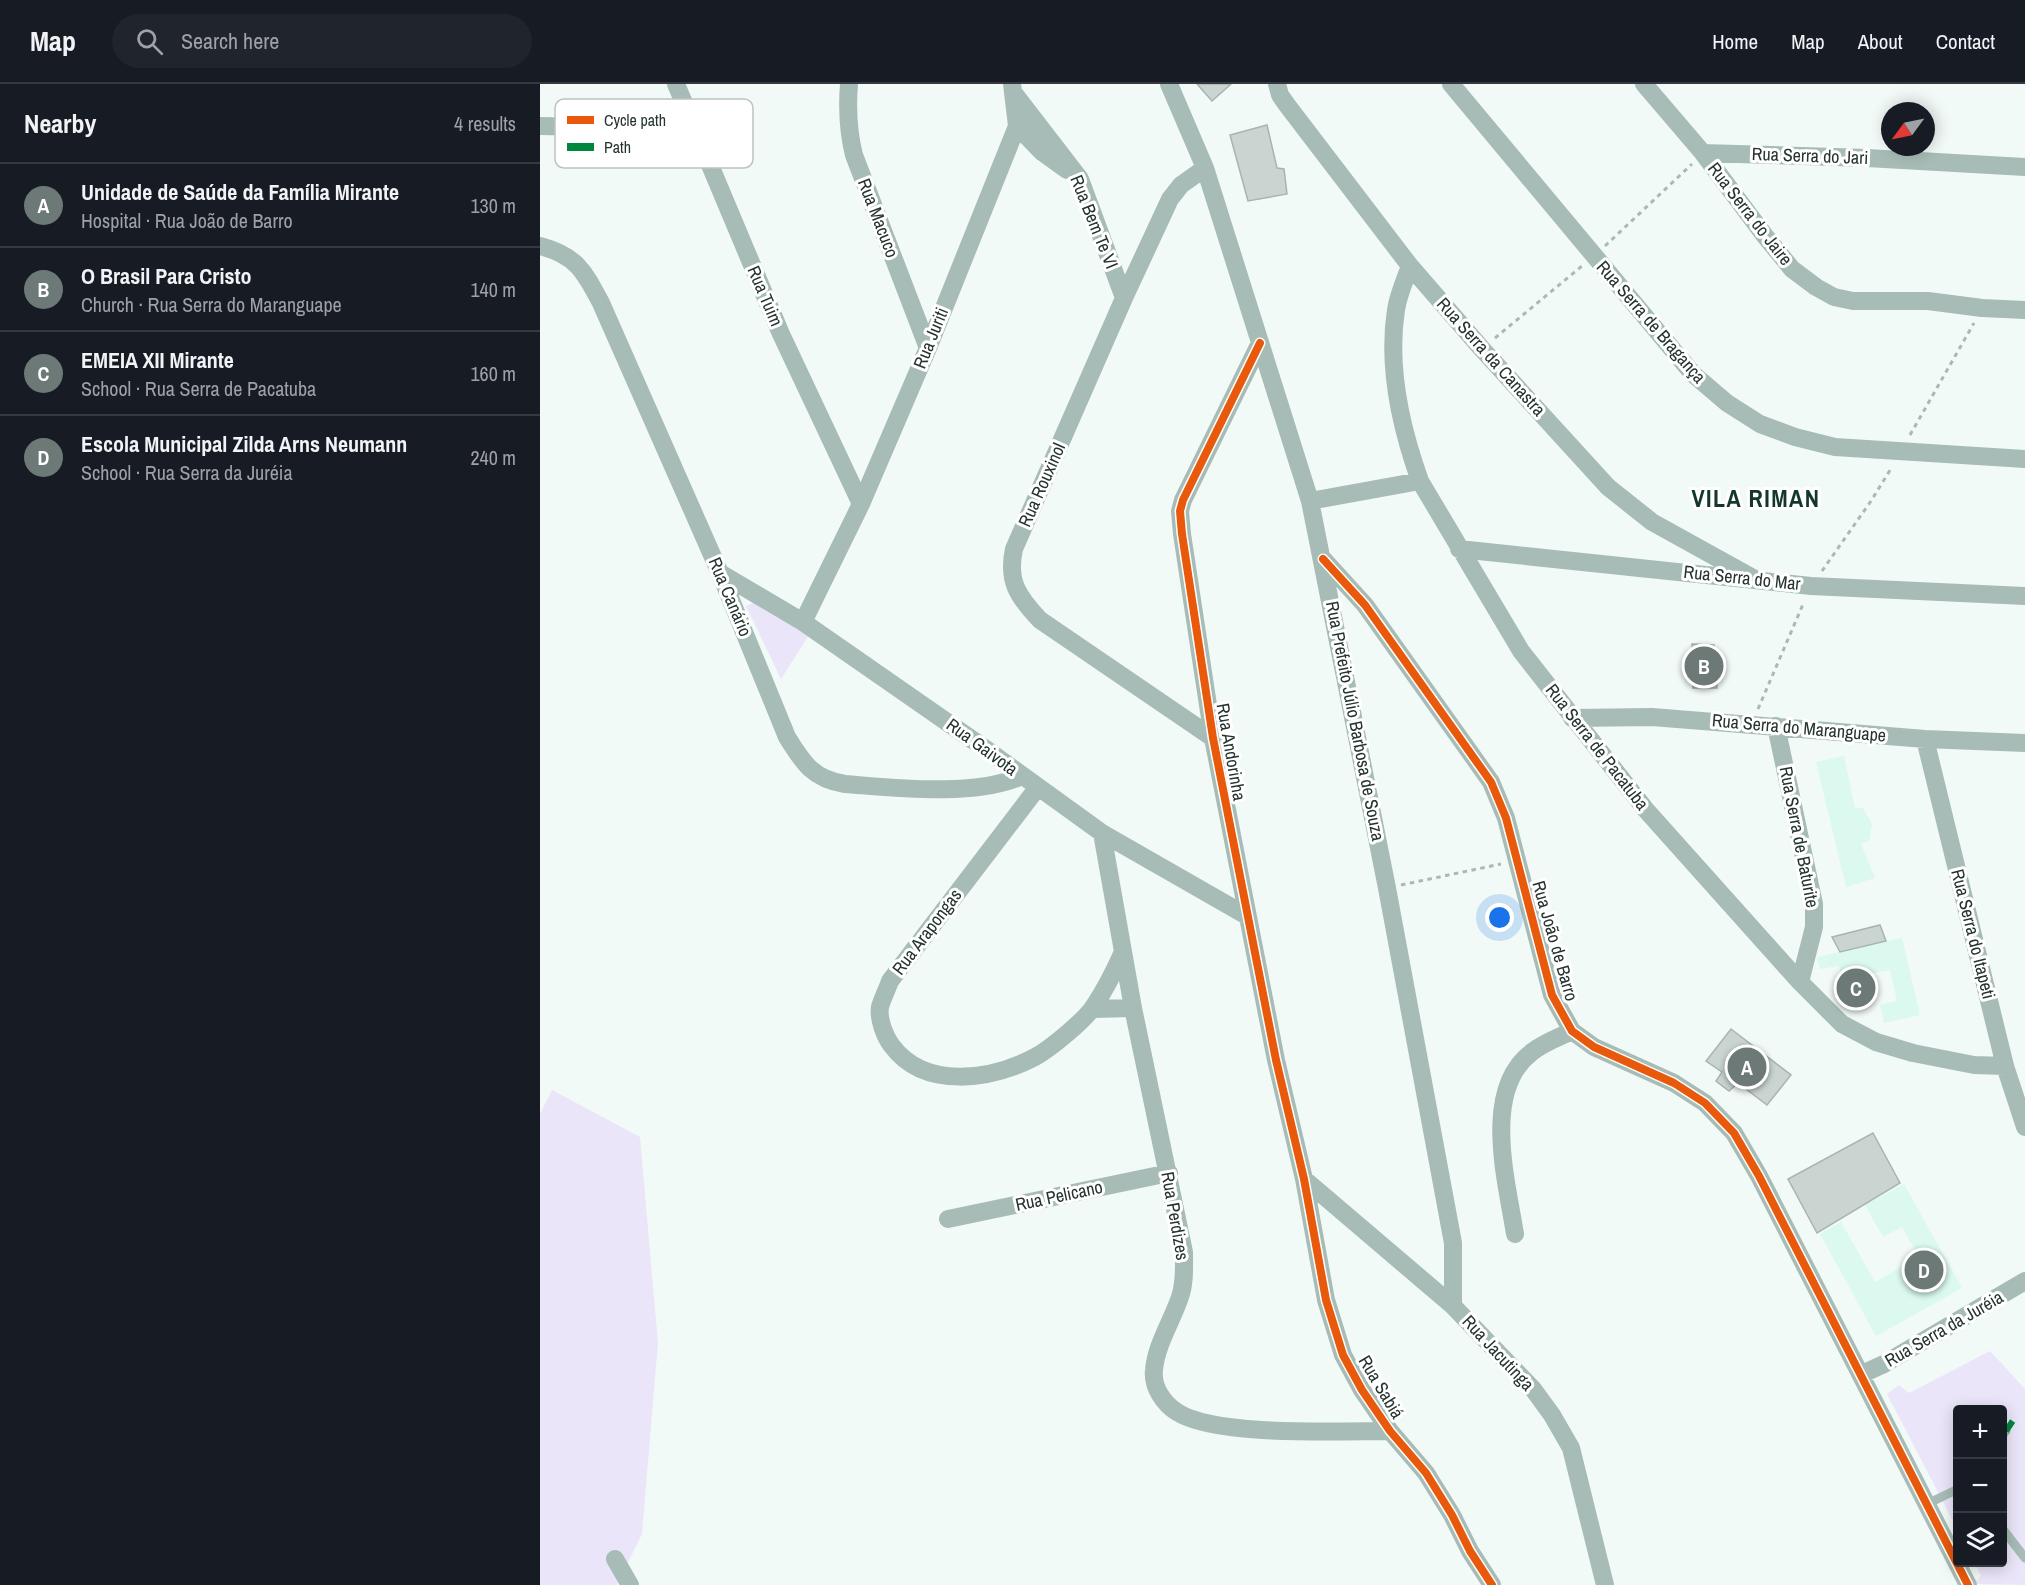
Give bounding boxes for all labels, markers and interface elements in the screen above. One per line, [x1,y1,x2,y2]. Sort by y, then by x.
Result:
search box [112,14,532,68]
text: Map [30,22,76,60]
icon: search [133,25,166,58]
text: Search here [181,26,279,56]
text: Home [1712,27,1758,56]
text: Map [1791,27,1825,56]
text: About [1858,27,1903,56]
text: Contact [1936,27,1995,56]
legend [555,99,753,168]
north arrow [1881,102,1935,156]
text: Nearby [24,106,96,141]
text: Cycle path [604,109,666,131]
text: 4 results [454,110,516,137]
text: Path [604,136,631,158]
street label: Rua Serra do Jari [1751,141,1869,170]
street label: Rua Serra do Jaire [1702,157,1799,271]
street label: Rua Bem Te VI [1064,171,1125,272]
street label: Rua Macuco [852,175,905,261]
text: Unidade de Saúde da Família Mirante [81,177,399,207]
text: A [38,192,49,219]
text: 130 m [470,192,516,219]
text: Hospital · Rua João de Barro [81,207,293,234]
street label: Rua Serra de Bragança [1591,255,1712,388]
text: O Brasil Para Cristo [81,261,251,291]
street label: Rua Tuim [742,262,789,330]
text: B [38,276,49,303]
text: 140 m [470,276,516,303]
text: Church · Rua Serra do Maranguape [81,291,342,318]
street label: Rua Serra da Canastra [1431,292,1551,421]
street label: Rua Juriti [907,303,954,372]
text: EMEIA XII Mirante [81,345,234,375]
text: C [38,360,49,387]
text: 160 m [470,360,516,387]
text: School · Rua Serra de Pacatuba [81,375,316,402]
text: Escola Municipal Zilda Arns Neumann [81,429,407,459]
street label: Rua Rouxinol [1012,439,1071,531]
text: D [38,444,49,471]
text: 240 m [470,444,516,471]
text: School · Rua Serra da Juréia [81,459,293,486]
district label: VILA RIMAN [1691,482,1821,514]
street label: Rua Canário [703,553,758,640]
street label: Rua Serra do Mar [1682,559,1802,596]
street label: Rua Prefeito Júlio Barbosa de Souza [1320,599,1391,843]
pin: B [1684,644,1724,688]
street label: Rua Serra de Pacatuba [1540,678,1655,815]
street label: Rua Andorinha [1211,701,1252,803]
street label: Rua Serra do Maranguape [1711,707,1887,748]
street label: Rua Gaivota [941,712,1023,781]
street label: Rua Serra de Baturite [1774,764,1825,910]
street label: Rua Serra do Itapeti [1945,866,2002,1001]
street label: Rua João de Barro [1526,878,1585,1004]
street label: Rua Arapongas [886,884,967,980]
your location [1485,903,1514,932]
pin: C [1836,966,1876,1010]
pin: A [1728,1044,1766,1090]
street label: Rua Perdizes [1155,1170,1196,1262]
street label: Rua Pelicano [1013,1174,1105,1217]
pin: D [1904,1248,1944,1292]
street label: Rua Serra da Juréia [1880,1285,2008,1373]
street label: Rua Jacutinga [1457,1309,1540,1396]
street label: Rua Sabiá [1353,1350,1410,1423]
map controls [1953,1405,2007,1567]
button: + [1953,1405,2007,1459]
button: − [1953,1459,2007,1513]
button: layers [1953,1513,2007,1567]

